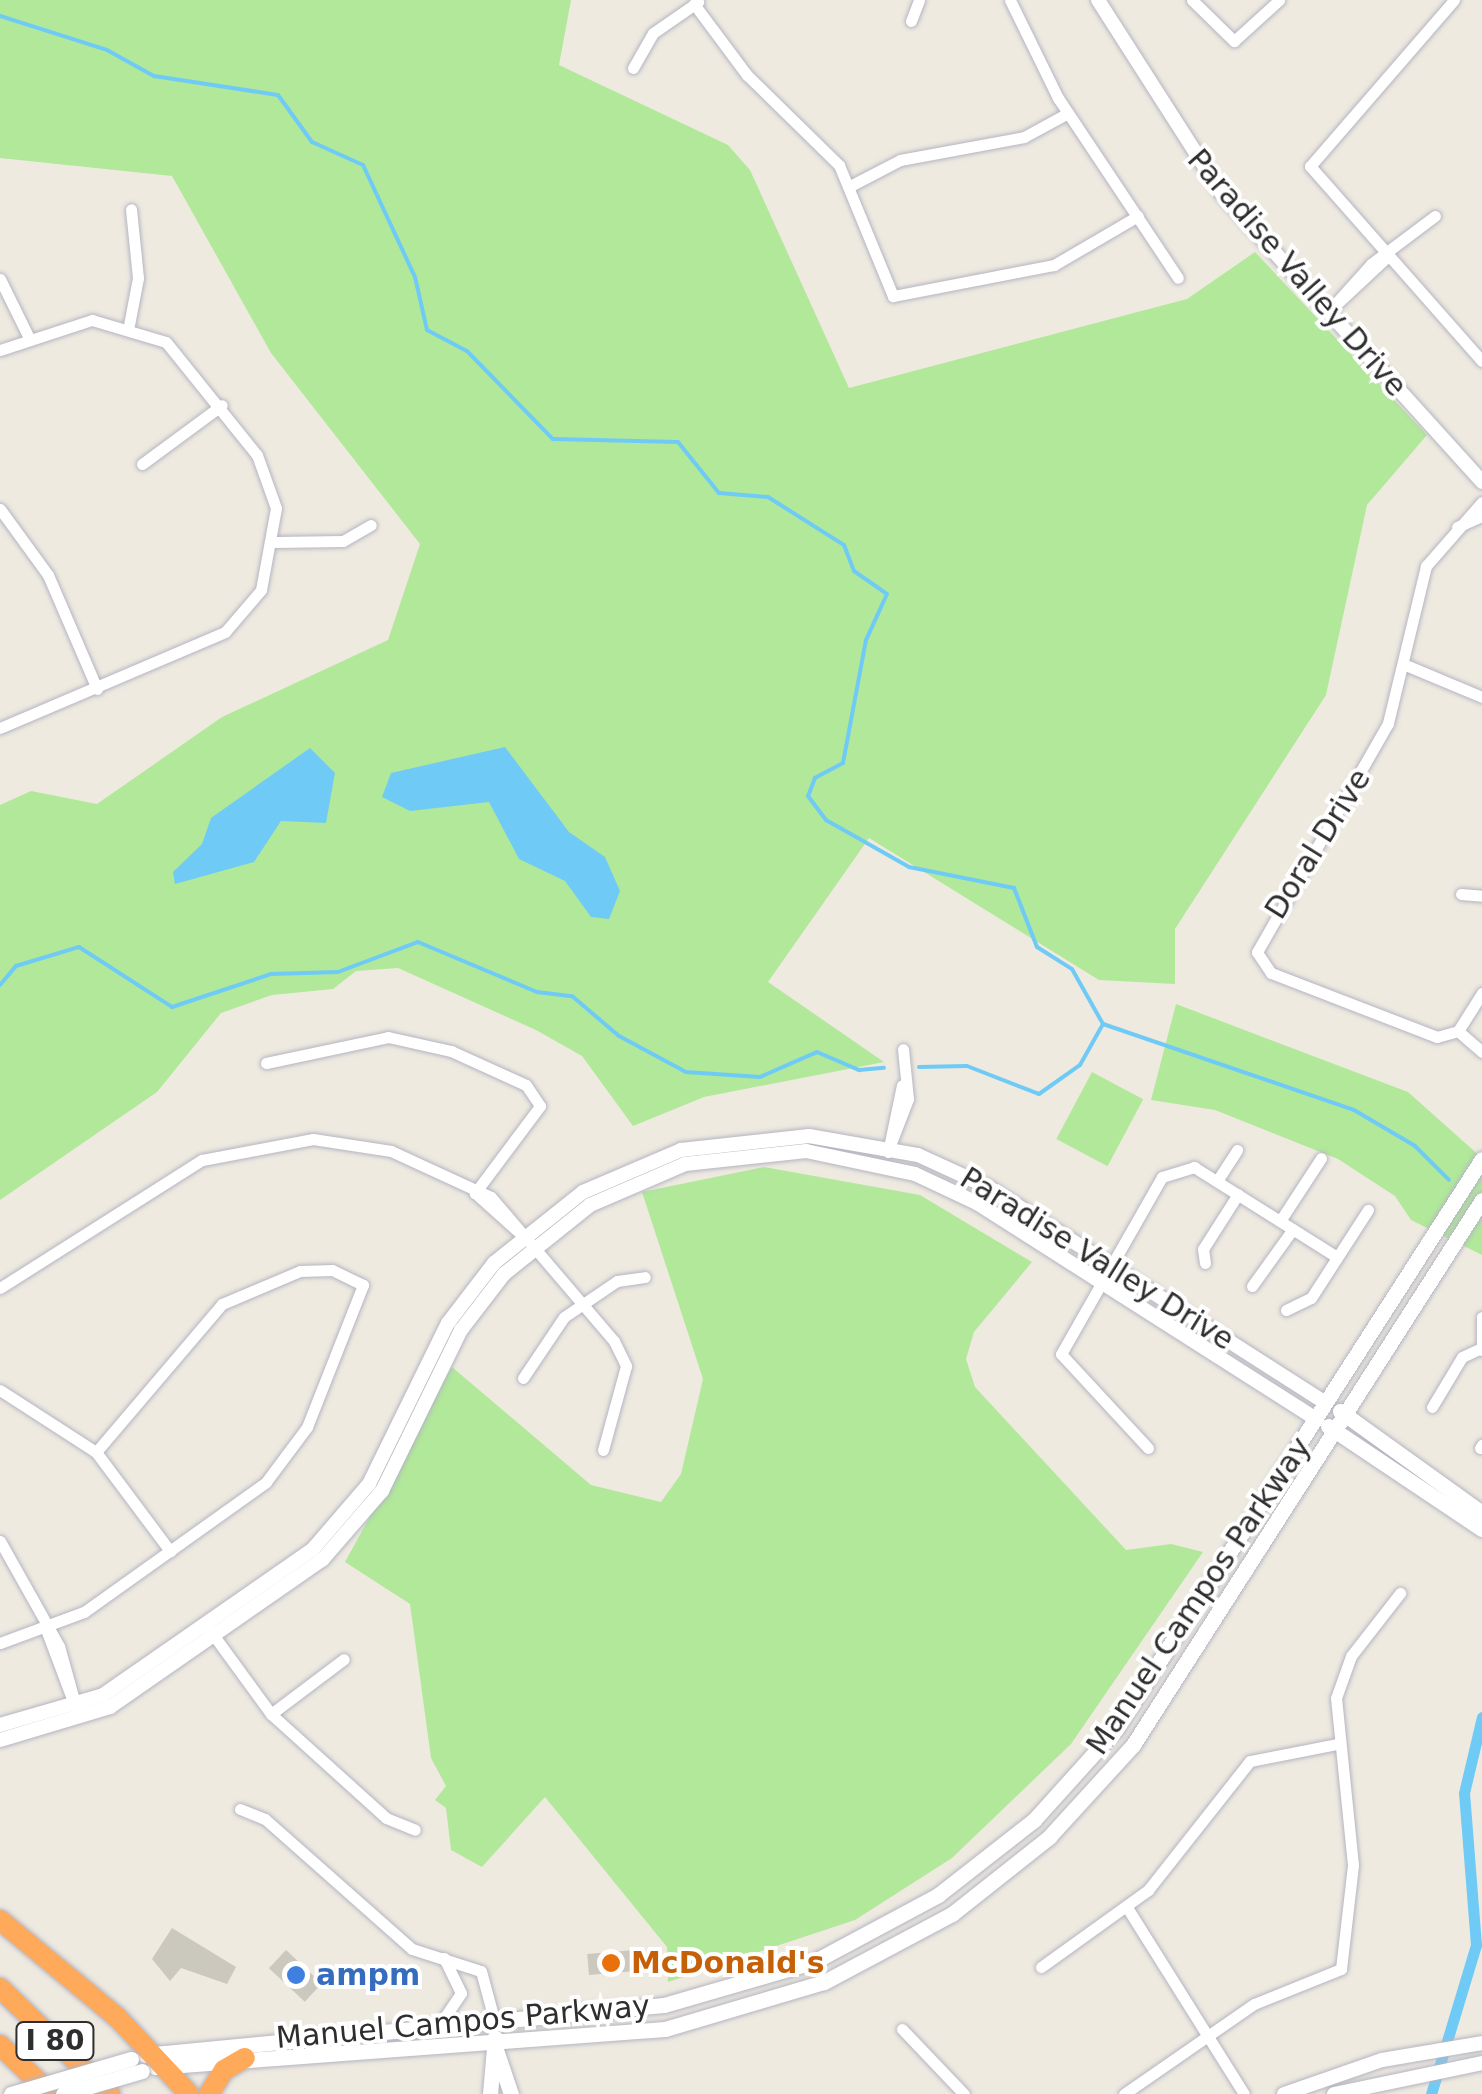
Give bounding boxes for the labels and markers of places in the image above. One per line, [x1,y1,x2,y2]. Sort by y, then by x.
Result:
place label: McDonald's [631,1945,825,1981]
marker: McDonald's [600,1952,622,1974]
place label: ampm [316,1957,420,1993]
marker: ampm [285,1964,307,1986]

